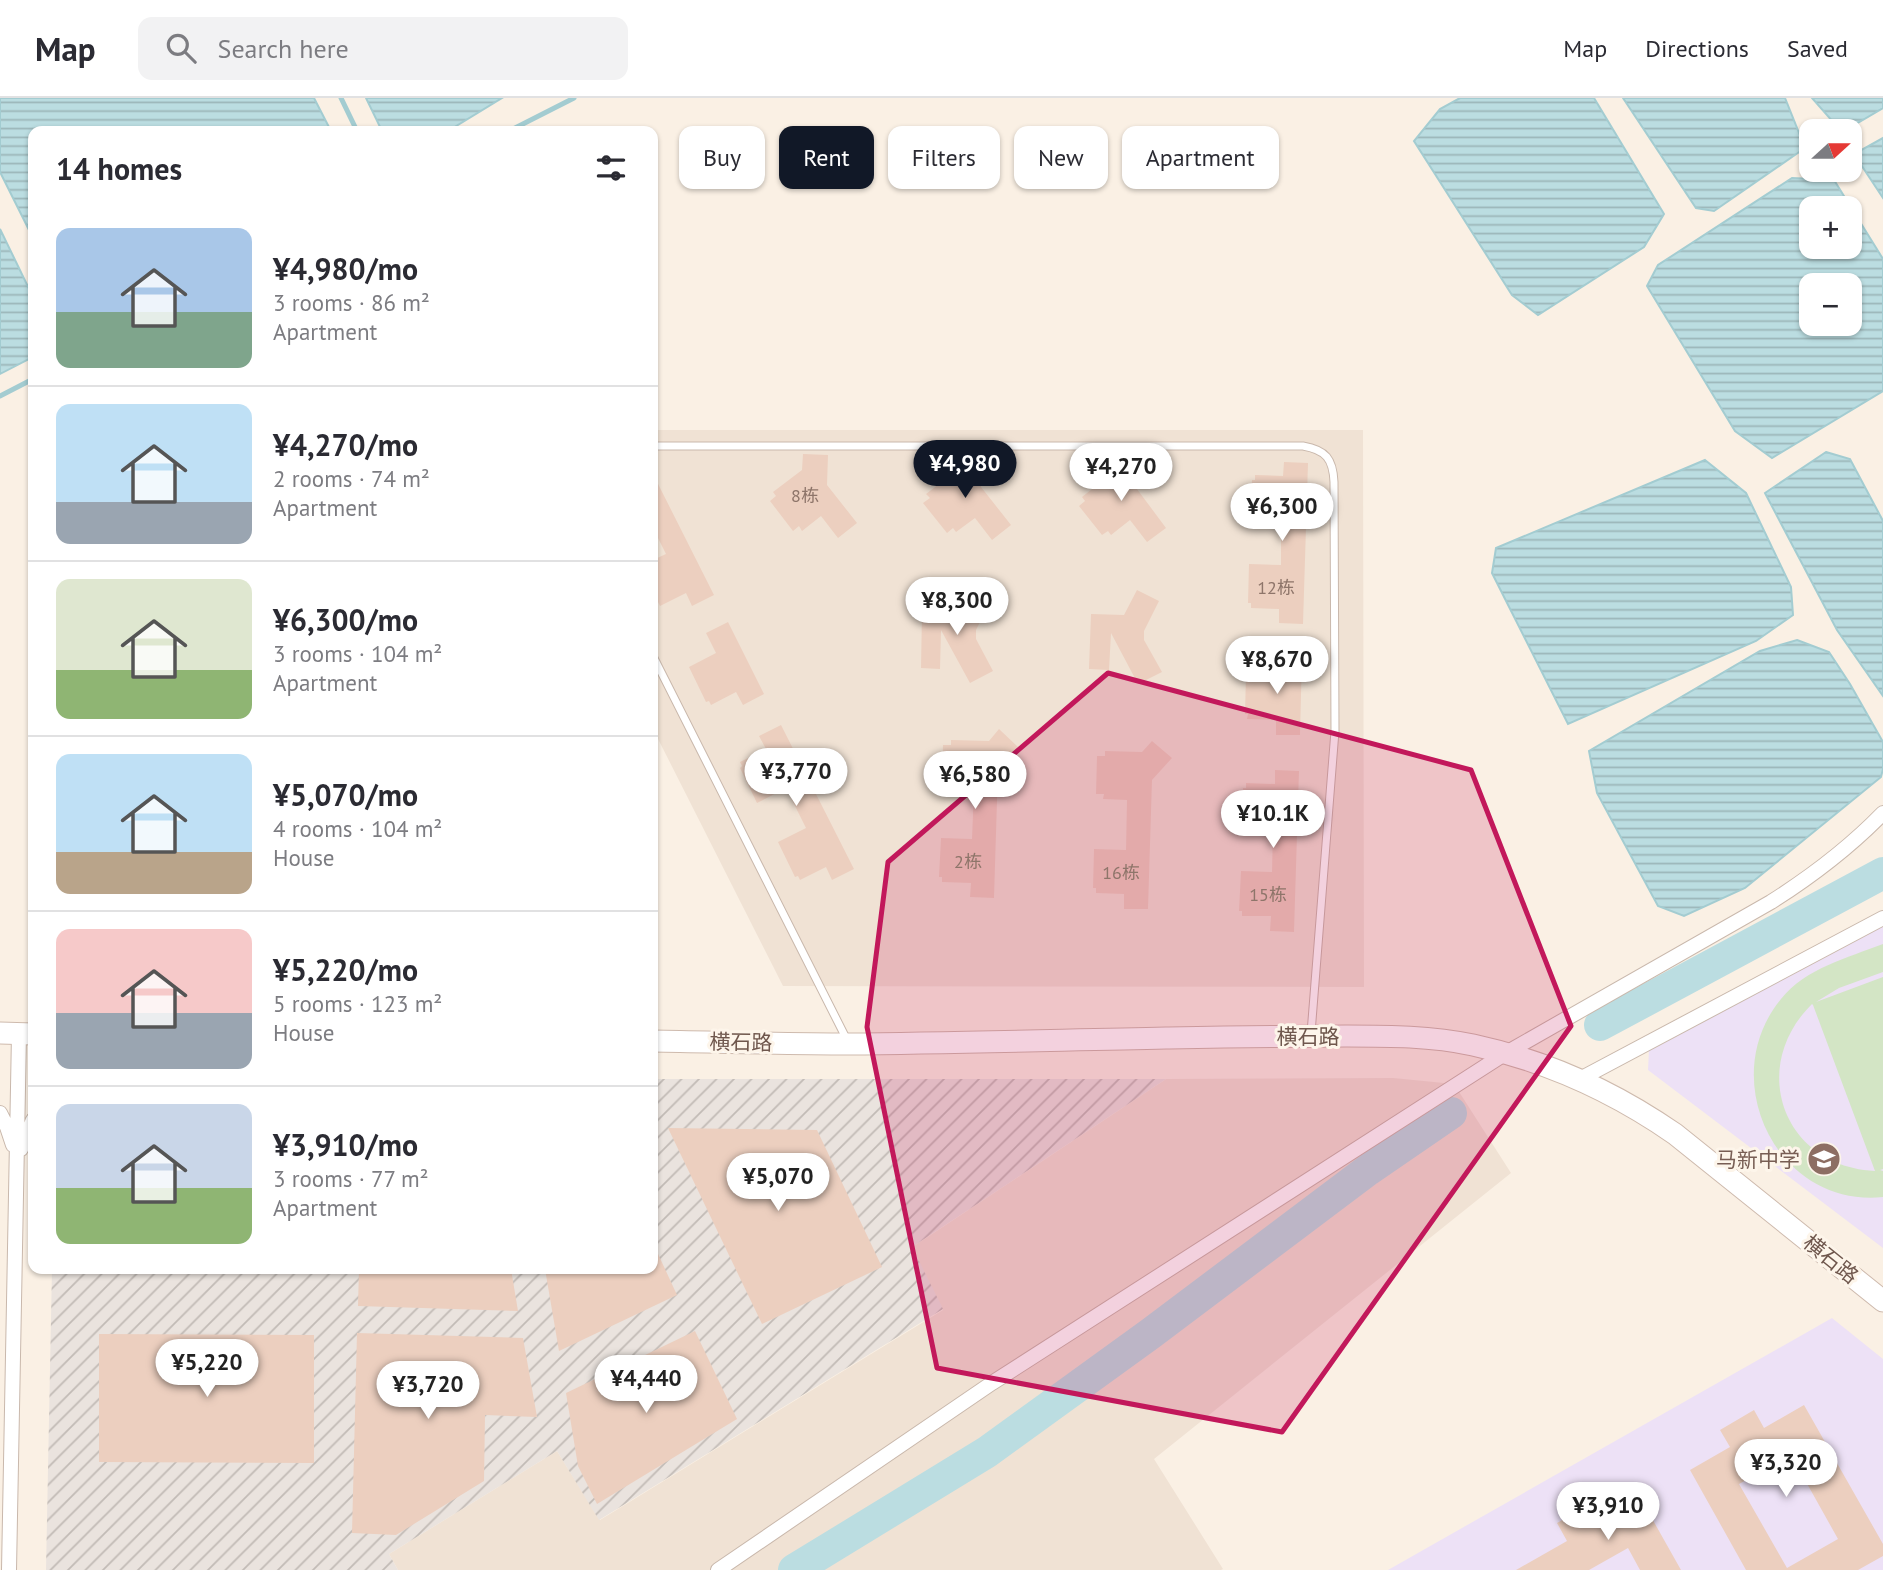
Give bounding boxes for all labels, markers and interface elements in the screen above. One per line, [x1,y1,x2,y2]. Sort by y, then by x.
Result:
search box [138,17,628,80]
text: Map [35,27,96,70]
icon: search [162,29,200,67]
text: Search here [218,32,349,65]
text: Map [1563,33,1607,64]
text: Directions [1645,33,1749,64]
text: Saved [1787,33,1848,64]
north arrow [1799,119,1862,182]
map controls [1799,119,1862,336]
chip: Buy [679,126,765,189]
chip: Rent [779,126,874,189]
chip: Filters [888,126,1000,189]
chip: New [1014,126,1108,189]
chip: Apartment [1122,126,1279,189]
text: 14 homes [56,149,182,188]
icon: filters [592,149,630,187]
button: + [1799,196,1862,259]
text: ¥4,980/mo [273,249,418,288]
icon: home [112,256,196,340]
button: − [1799,273,1862,336]
text: 3 rooms · 86 m² [273,288,430,317]
text: Apartment [273,317,377,346]
text: ¥4,270/mo [273,425,418,464]
icon: home [112,432,196,516]
pin: ¥4,980 [908,440,1022,500]
pin: ¥4,270 [1064,444,1178,503]
text: ¥4,980 [929,448,1001,477]
text: ¥4,270 [1085,451,1157,480]
text: 2 rooms · 74 m² [273,464,430,493]
house number: 8栋 [791,484,819,507]
pin: ¥6,300 [1225,484,1339,543]
text: ¥6,300 [1246,491,1318,520]
text: Apartment [273,493,377,522]
house number: 12栋 [1257,576,1295,599]
pin: ¥8,300 [900,578,1014,637]
text: ¥8,300 [921,585,993,614]
text: ¥6,300/mo [273,600,418,639]
icon: home [112,607,196,691]
pin: ¥8,670 [1220,636,1334,696]
text: 3 rooms · 104 m² [273,639,442,668]
text: ¥8,670 [1241,644,1313,673]
text: Apartment [273,668,377,697]
pin: ¥3,770 [739,748,853,808]
pin: ¥6,580 [918,752,1032,811]
text: ¥3,770 [760,756,832,785]
text: ¥6,580 [939,759,1011,788]
text: ¥5,070/mo [273,775,418,814]
icon: home [112,782,196,866]
pin: ¥10.1K [1216,790,1330,850]
text: ¥10.1K [1237,798,1309,827]
text: 4 rooms · 104 m² [273,814,442,843]
text: House [273,843,335,872]
house number: 2栋 [954,850,982,873]
house number: 16栋 [1102,861,1140,884]
house number: 15栋 [1249,883,1287,906]
text: ¥5,220/mo [273,950,418,989]
icon: home [112,957,196,1041]
text: 5 rooms · 123 m² [273,989,442,1018]
text: House [273,1018,335,1047]
street label: 横石路 [1277,1023,1340,1050]
street label: 横石路 [709,1028,773,1056]
text: ¥3,910/mo [273,1125,418,1164]
icon: home [112,1132,196,1216]
school or university icon: 马新中学 [1805,1140,1843,1178]
place label: 马新中学 [1716,1146,1800,1173]
pin: ¥5,070 [721,1154,835,1213]
text: ¥5,070 [742,1161,814,1190]
text: 3 rooms · 77 m² [273,1164,429,1193]
text: Apartment [273,1193,377,1222]
street label: 横石路 [1798,1229,1864,1289]
pin: ¥5,220 [150,1340,264,1399]
text: ¥5,220 [171,1347,243,1376]
pin: ¥4,440 [589,1356,703,1415]
pin: ¥3,720 [371,1362,485,1421]
text: ¥4,440 [610,1363,682,1392]
text: ¥3,720 [392,1369,464,1398]
pin: ¥3,320 [1729,1440,1843,1499]
text: ¥3,320 [1750,1447,1822,1476]
pin: ¥3,910 [1551,1482,1665,1542]
text: ¥3,910 [1572,1490,1644,1519]

